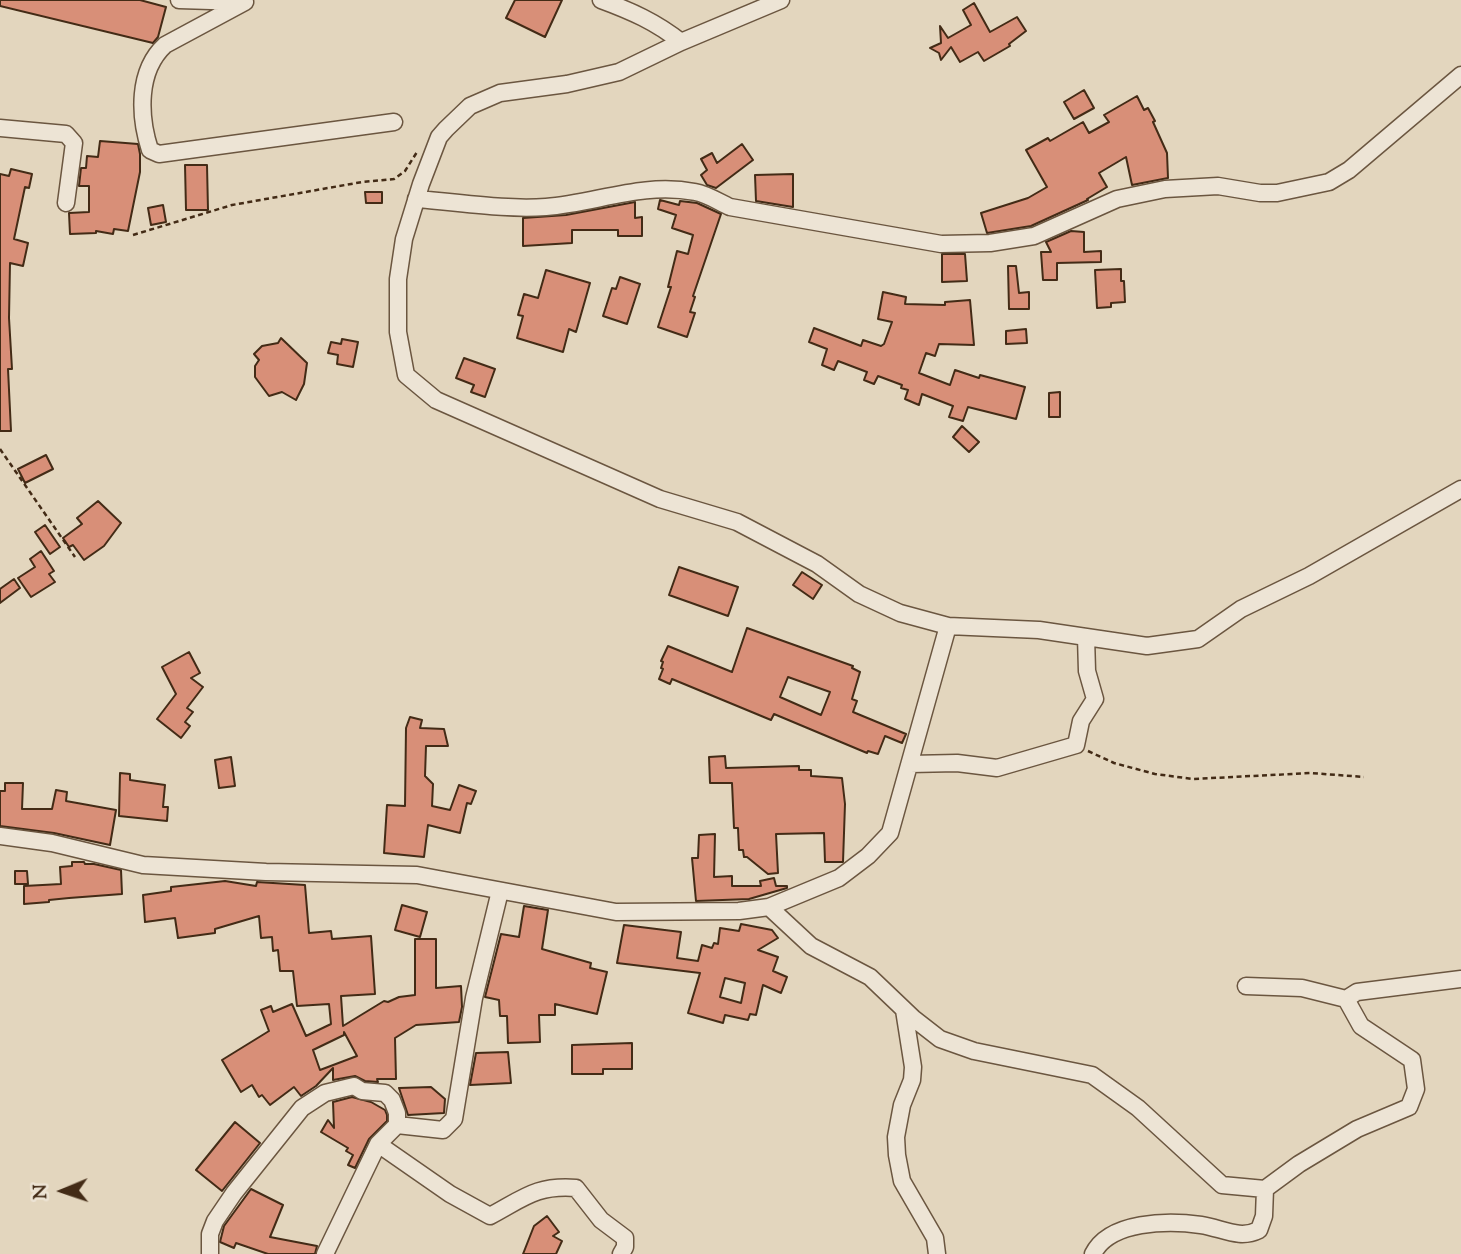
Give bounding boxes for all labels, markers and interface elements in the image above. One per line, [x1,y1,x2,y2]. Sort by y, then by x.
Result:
north arrow [28,1156,98,1226]
text: N [28,1184,55,1200]

